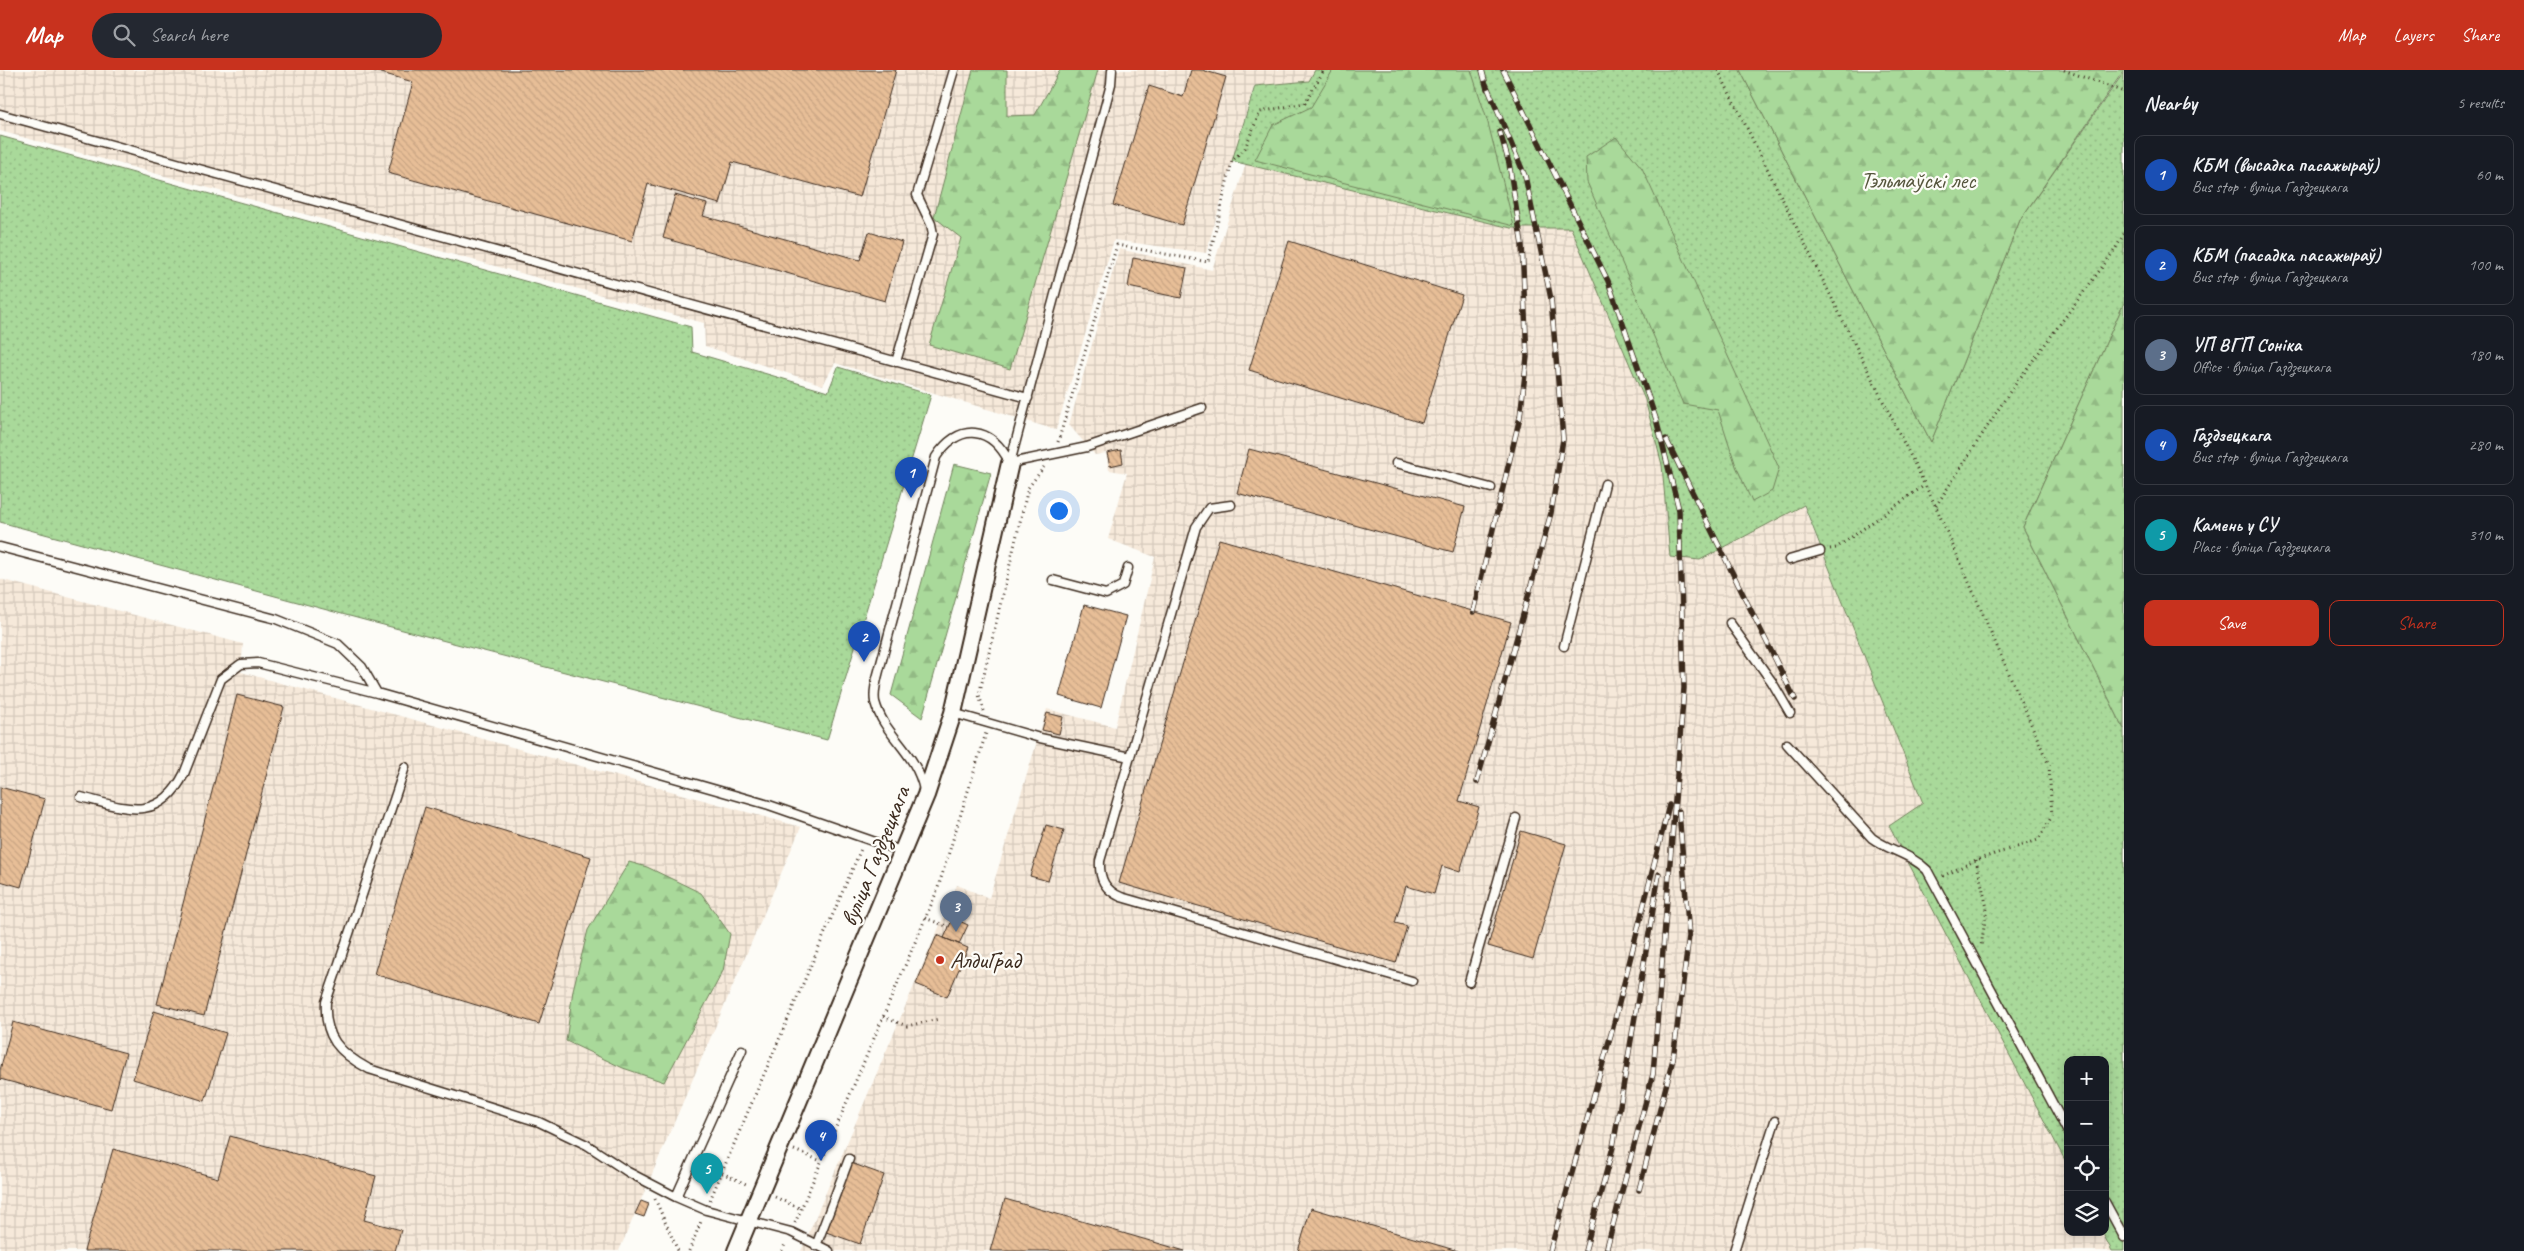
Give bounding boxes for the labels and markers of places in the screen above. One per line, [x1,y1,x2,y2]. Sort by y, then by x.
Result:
pin: 1 [895,457,927,498]
pin: 2 [848,621,880,662]
pin: 3 [940,891,972,932]
place label: АлдиГрад [950,945,1023,975]
marker: АлдиГрад [934,954,946,966]
pin: 4 [805,1120,837,1161]
pin: 5 [691,1153,723,1194]

